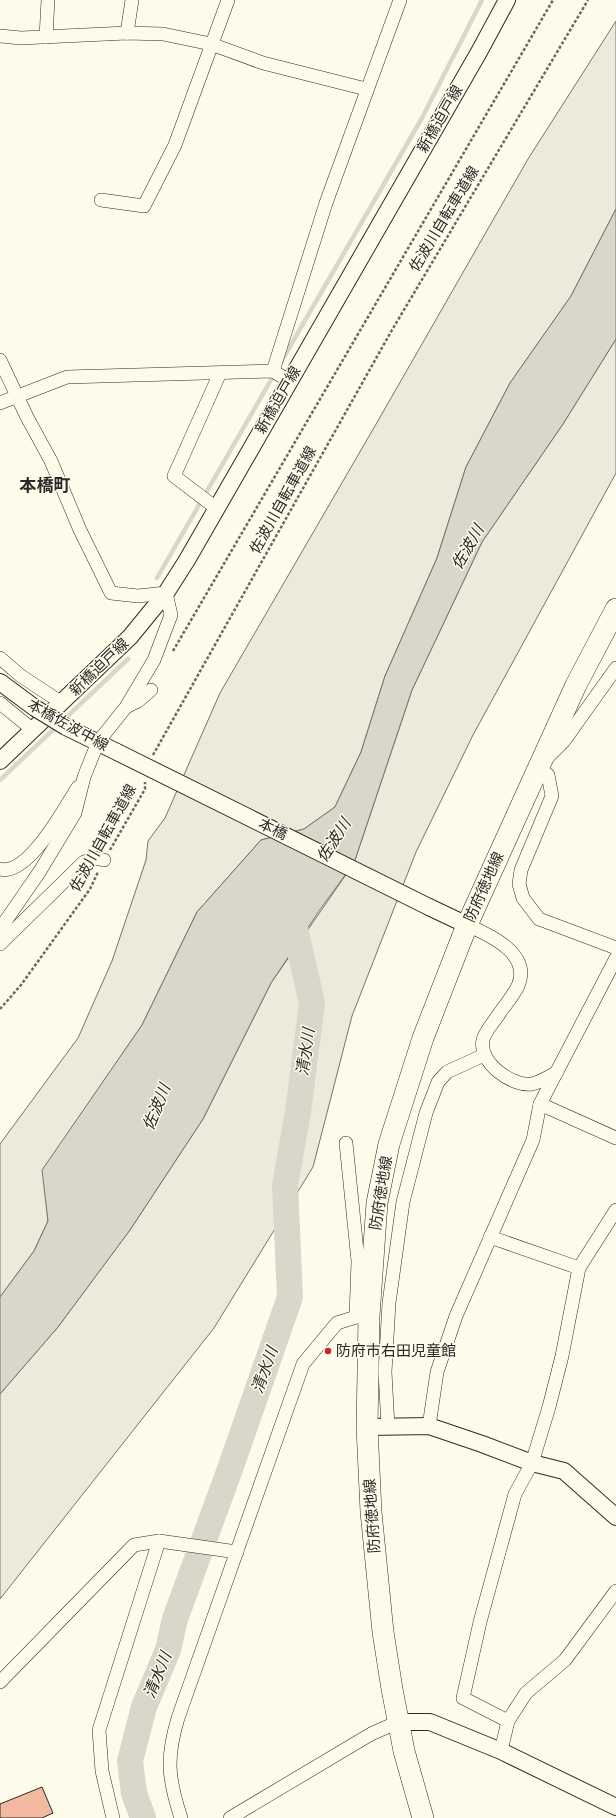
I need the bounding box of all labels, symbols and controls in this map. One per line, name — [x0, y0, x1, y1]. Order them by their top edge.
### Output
street label: 新橋迫戸線 — [412, 81, 468, 157]
street label: 佐波川自転車道線 — [404, 162, 484, 276]
street label: 新橋迫戸線 — [250, 362, 306, 438]
street label: 佐波川自転車道線 — [244, 442, 322, 558]
district label: 本橋町 — [20, 473, 71, 497]
water label: 佐波川 — [445, 519, 490, 574]
street label: 新橋迫戸線 — [64, 633, 134, 701]
street label: 本橋佐波中線 — [23, 694, 113, 756]
street label: 佐波川自転車道線 — [64, 780, 142, 896]
water label: 佐波川 — [311, 812, 357, 867]
street label: 本橋 — [255, 813, 291, 845]
street label: 防府徳地線 — [459, 848, 509, 926]
water label: 清水川 — [291, 1025, 321, 1077]
water label: 佐波川 — [137, 1079, 177, 1134]
street label: 防府徳地線 — [364, 1154, 398, 1232]
place label: 防府市右田児童館 — [336, 1340, 456, 1362]
water label: 清水川 — [245, 1342, 284, 1397]
marker: 防府市右田児童館 — [323, 1346, 333, 1356]
street label: 防府徳地線 — [358, 1478, 386, 1554]
water label: 清水川 — [138, 1647, 178, 1702]

